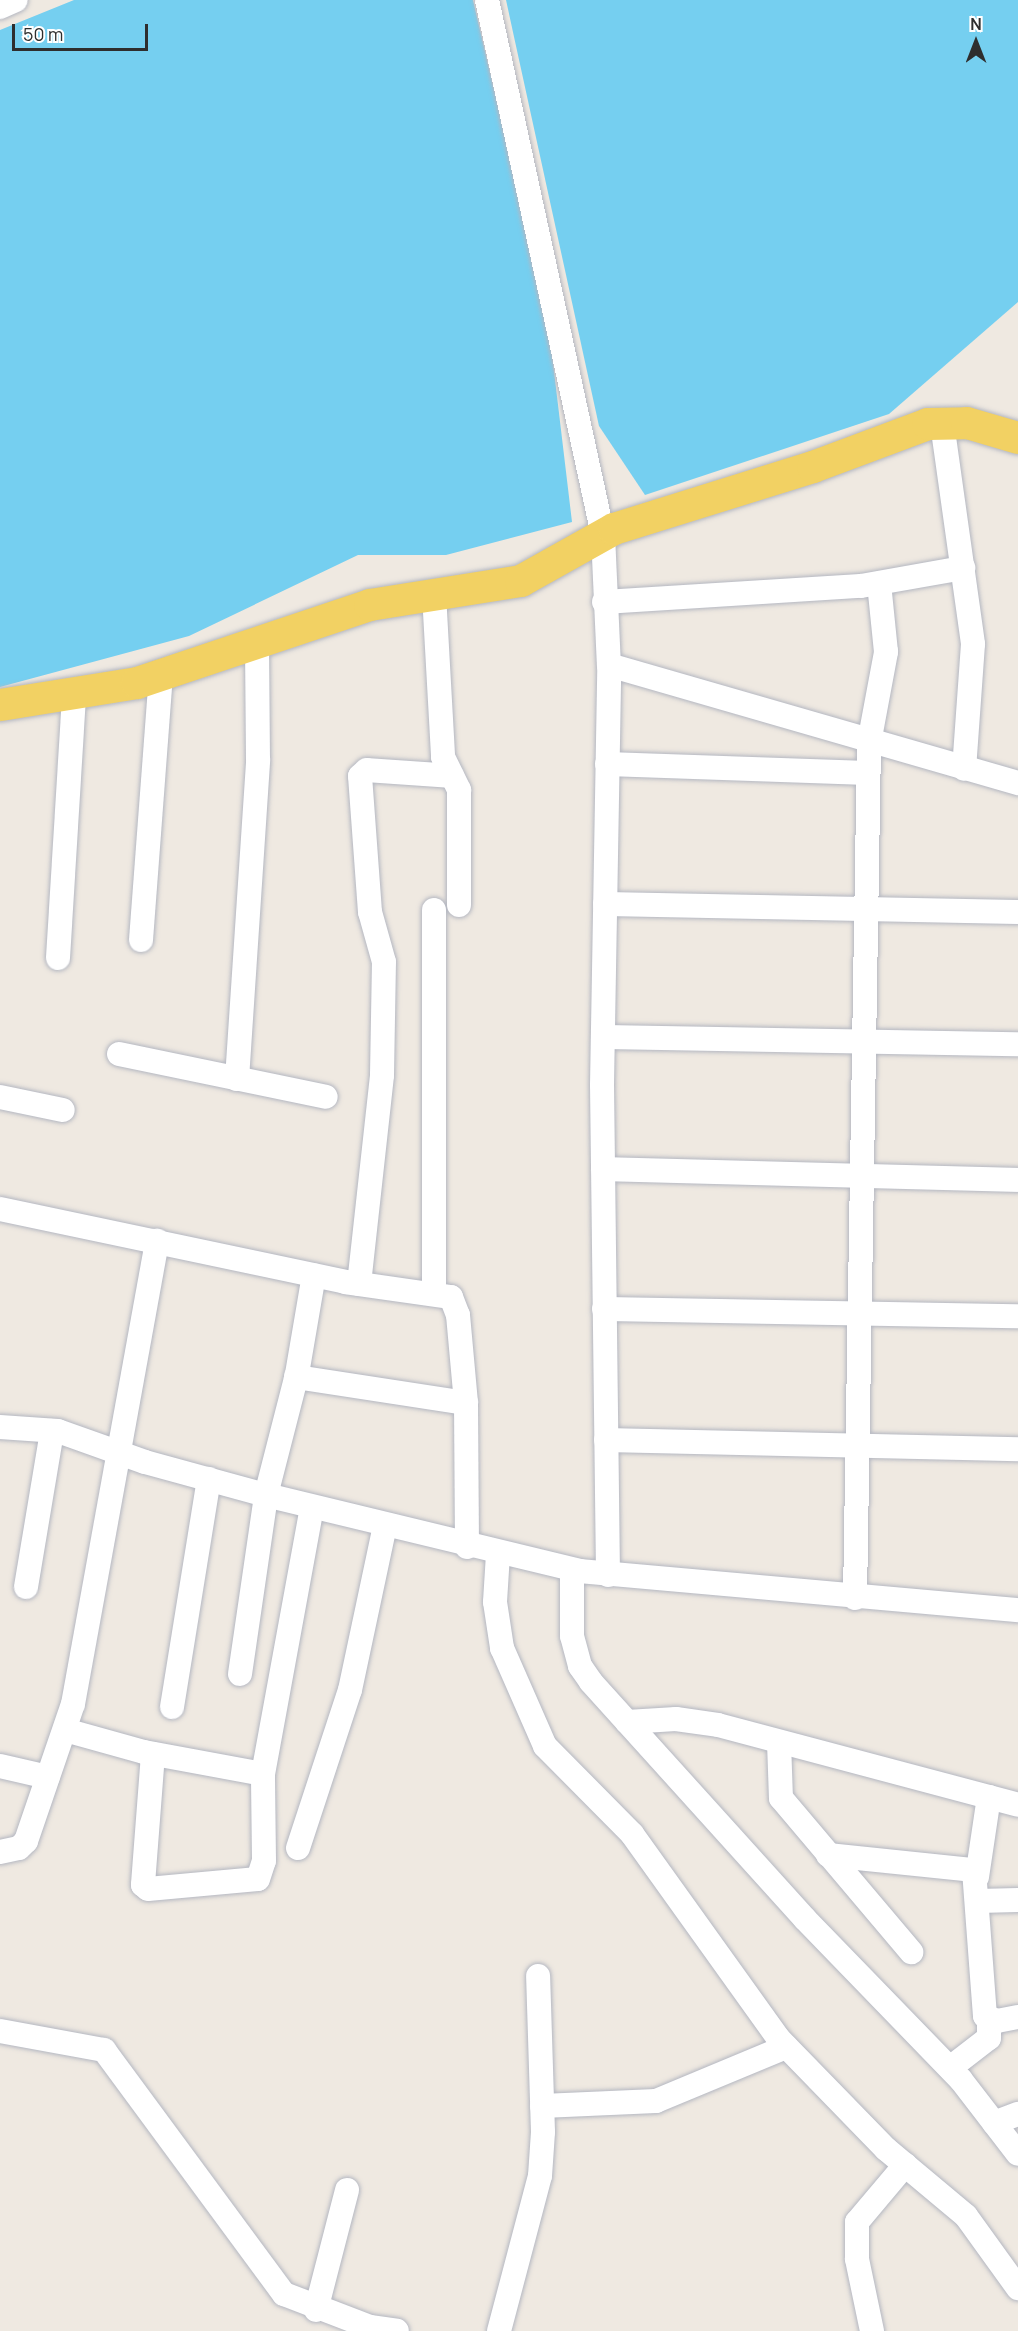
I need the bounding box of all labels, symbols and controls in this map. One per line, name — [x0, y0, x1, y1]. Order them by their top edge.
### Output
scale bar — [15, 12, 152, 50]
north arrow — [946, 12, 1006, 72]
text: N — [970, 13, 982, 35]
text: 50 m — [23, 22, 63, 46]

